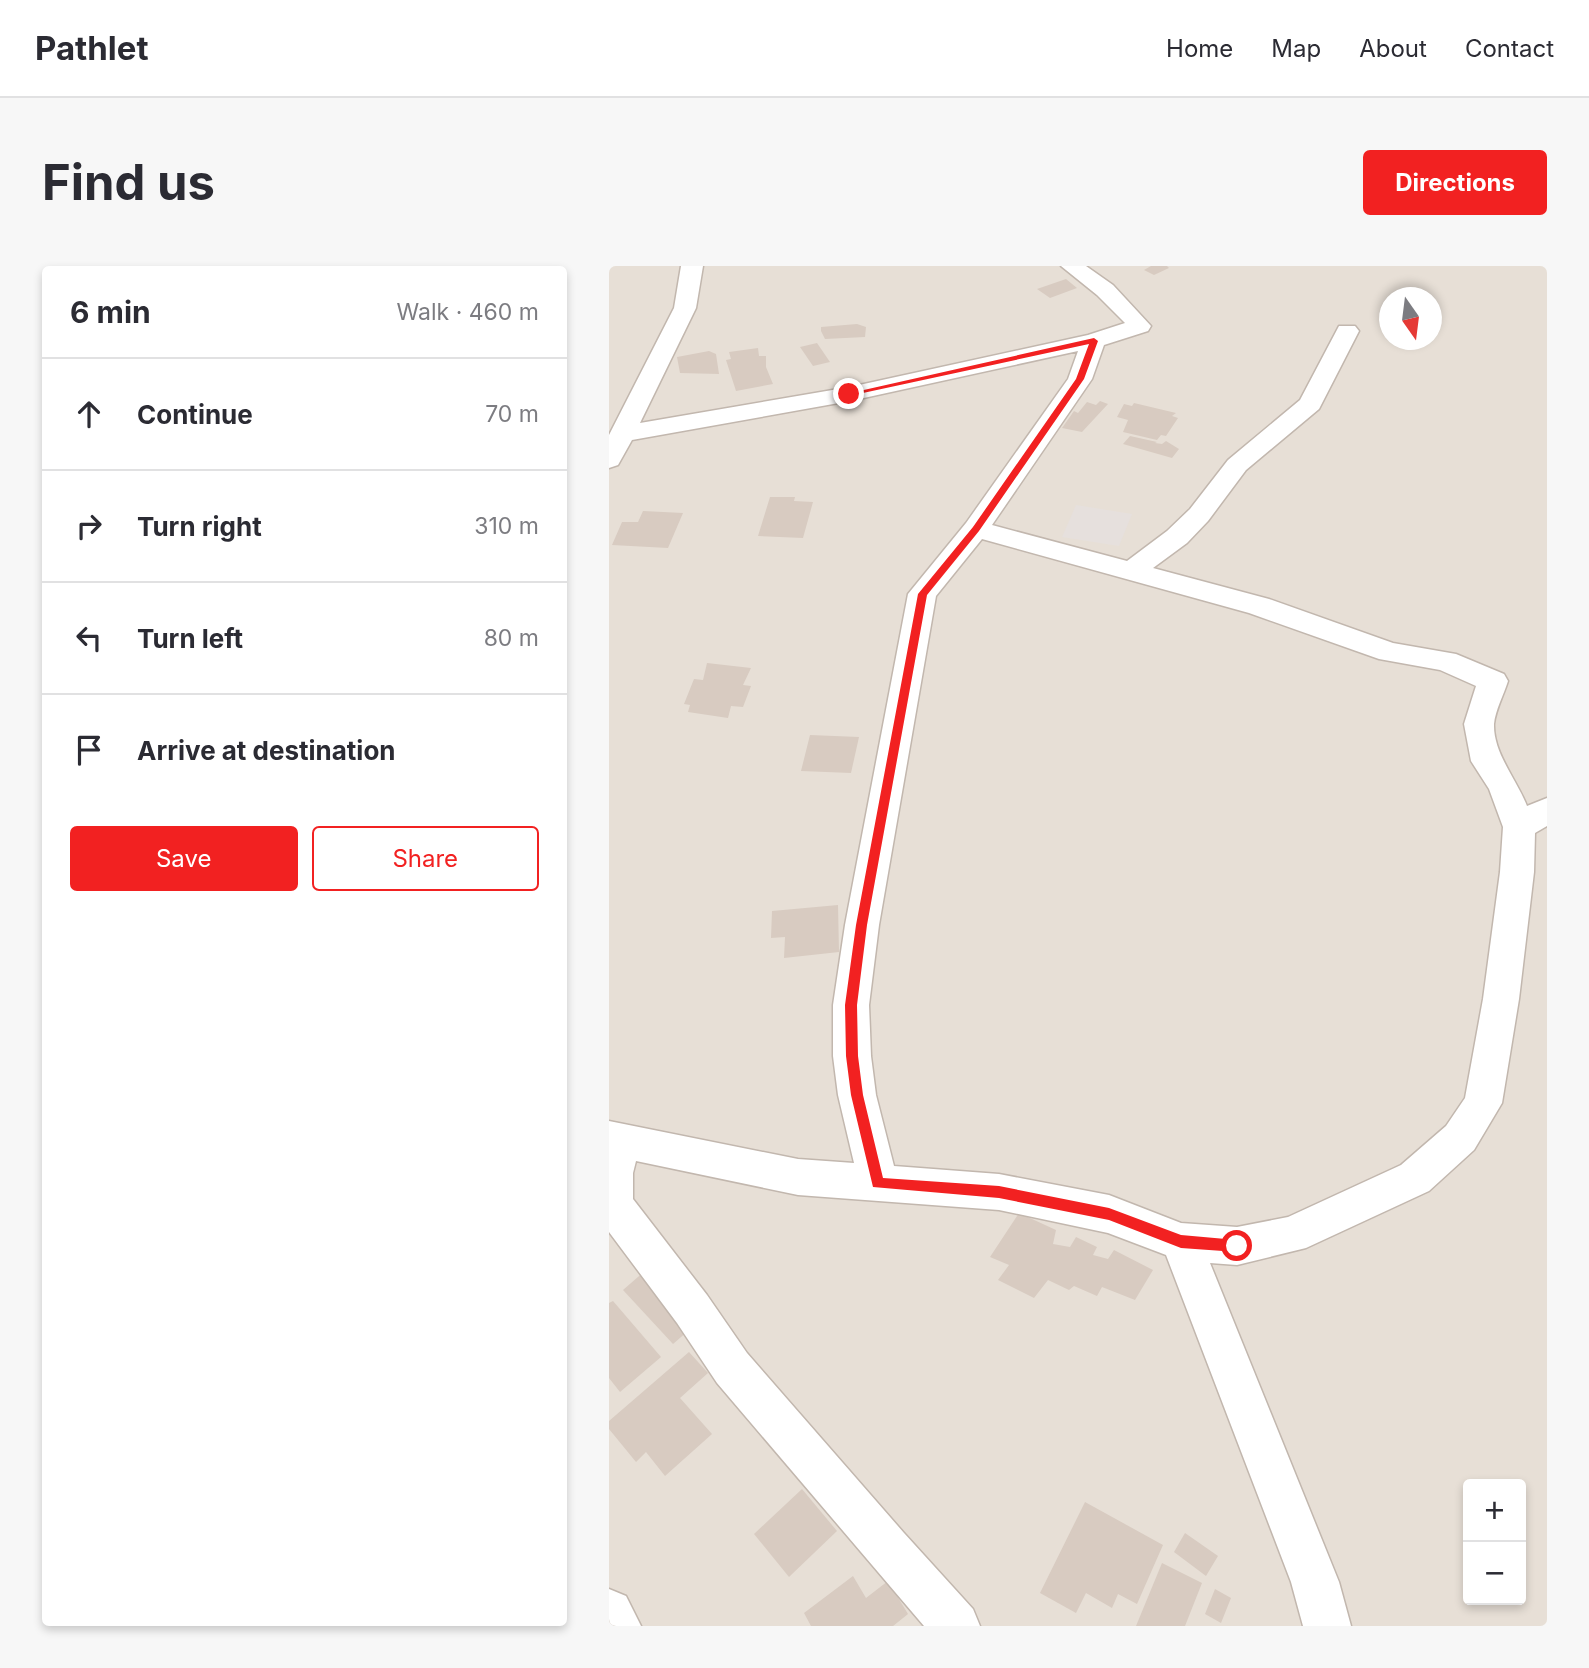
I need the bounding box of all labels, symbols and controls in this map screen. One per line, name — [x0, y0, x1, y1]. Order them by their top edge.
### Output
text: Pathlet — [35, 28, 149, 68]
text: Home — [1166, 34, 1233, 63]
text: Map — [1271, 34, 1321, 63]
text: About — [1359, 34, 1427, 63]
text: Contact — [1465, 34, 1554, 63]
button: Directions — [1363, 150, 1547, 215]
text: Find us — [42, 153, 215, 212]
north arrow — [1379, 287, 1442, 350]
text: 6 min — [70, 294, 151, 330]
text: Walk · 460 m — [397, 298, 539, 326]
route end — [833, 378, 864, 409]
icon: ahead — [70, 395, 108, 433]
text: Continue — [137, 399, 253, 430]
text: 70 m — [485, 400, 539, 428]
icon: right — [70, 507, 108, 545]
text: Turn right — [137, 511, 262, 542]
text: 310 m — [474, 512, 539, 540]
icon: left — [70, 619, 108, 657]
text: Turn left — [137, 623, 243, 654]
text: 80 m — [484, 624, 539, 652]
icon: arrive — [70, 731, 108, 769]
text: Arrive at destination — [137, 735, 396, 766]
button: Save — [70, 826, 298, 891]
button: Share — [312, 826, 539, 891]
route start — [1221, 1230, 1252, 1261]
map controls — [1463, 1479, 1526, 1605]
button: + — [1463, 1479, 1526, 1542]
button: − — [1463, 1542, 1526, 1605]

